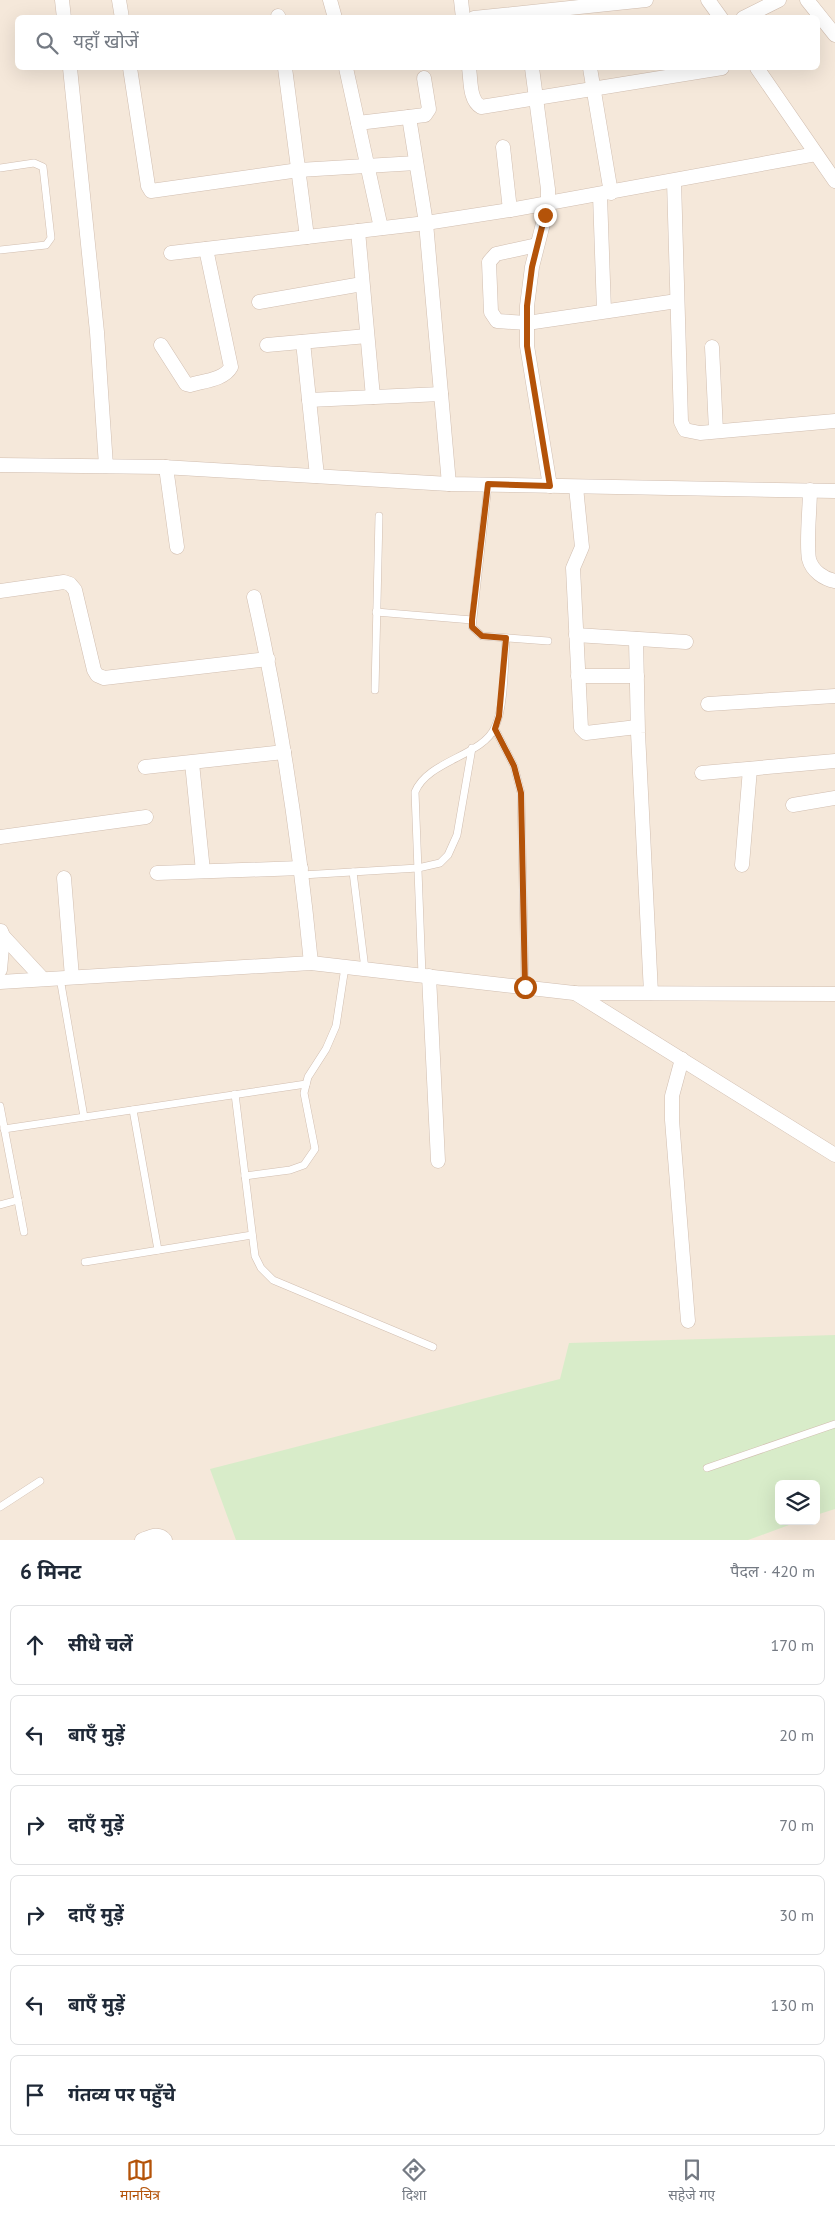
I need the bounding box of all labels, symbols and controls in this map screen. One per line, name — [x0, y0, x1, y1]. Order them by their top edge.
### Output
search box — [15, 15, 820, 70]
icon: search — [33, 29, 61, 57]
text: यहाँ खोजें — [73, 29, 139, 53]
route end — [534, 204, 557, 227]
route start — [514, 976, 537, 999]
map controls — [775, 1480, 820, 1525]
button: layers — [775, 1480, 820, 1525]
text: 6 मिनट — [20, 1558, 81, 1585]
text: पैदल · 420 m — [730, 1561, 815, 1581]
icon: ahead — [21, 1631, 49, 1659]
text: सीधे चलें — [68, 1632, 133, 1656]
text: 170 m — [771, 1635, 814, 1655]
icon: left — [21, 1721, 49, 1749]
text: बाएँ मुड़ें — [68, 1722, 125, 1746]
text: 20 m — [779, 1725, 814, 1745]
icon: right — [21, 1811, 49, 1839]
text: दाएँ मुड़ें — [68, 1812, 124, 1836]
text: 70 m — [779, 1815, 814, 1835]
icon: right — [21, 1901, 49, 1929]
text: दाएँ मुड़ें — [68, 1902, 124, 1926]
text: 30 m — [779, 1905, 814, 1925]
icon: left — [21, 1991, 49, 2019]
text: बाएँ मुड़ें — [68, 1992, 125, 2016]
text: 130 m — [771, 1995, 814, 2015]
icon: arrive — [21, 2081, 49, 2109]
text: गंतव्य पर पहुँचे — [68, 2082, 175, 2106]
tab: मानचित्र — [120, 2156, 160, 2206]
tab: दिशा — [400, 2156, 428, 2206]
tab: सहेजे गए — [668, 2156, 715, 2206]

